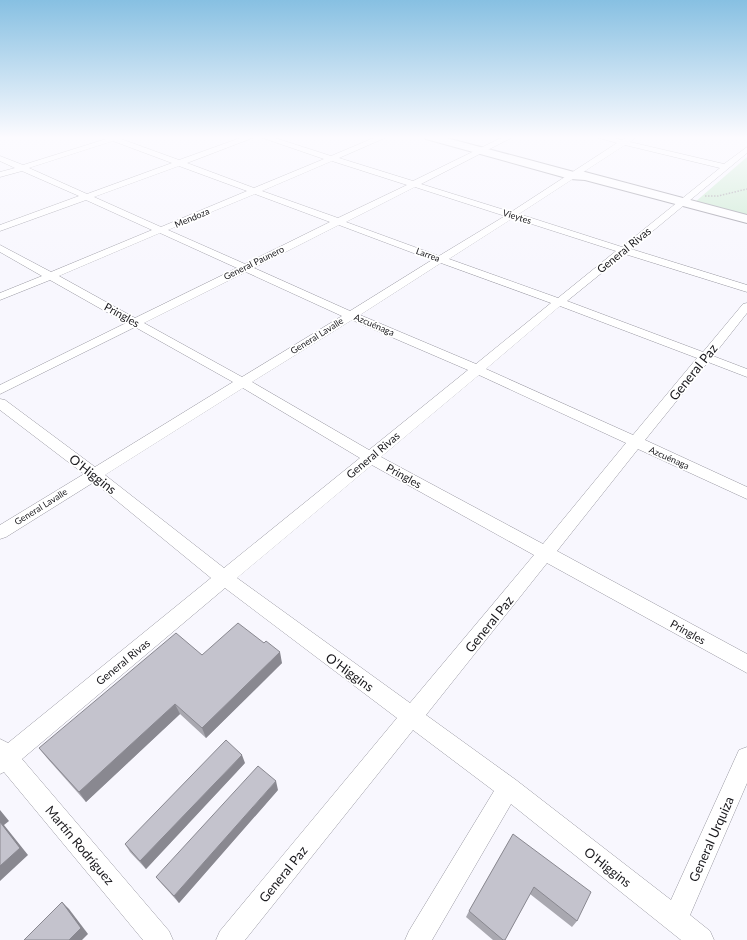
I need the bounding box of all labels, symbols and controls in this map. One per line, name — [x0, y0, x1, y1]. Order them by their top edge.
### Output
street label: Mendoza — [173, 205, 211, 230]
street label: Vieytes — [501, 207, 533, 226]
street label: General Rivas — [594, 224, 654, 275]
street label: General Paunero — [222, 243, 286, 282]
street label: Larrea — [415, 245, 442, 264]
street label: Pringles — [102, 300, 142, 330]
street label: Azcuénaga — [352, 311, 396, 338]
street label: General Lavalle — [288, 315, 345, 356]
street label: General Paz — [665, 341, 721, 403]
street label: General Rivas — [343, 428, 402, 481]
street label: Azcuénaga — [647, 444, 691, 471]
street label: O'Higgins — [66, 451, 120, 498]
street label: Pringles — [384, 461, 424, 491]
street label: General Lavalle — [12, 486, 69, 527]
street label: General Paz — [461, 593, 517, 655]
street label: Pringles — [668, 617, 708, 647]
street label: General Rivas — [93, 636, 153, 687]
street label: O'Higgins — [323, 649, 377, 695]
street label: General Urquiza — [685, 794, 737, 884]
street label: Martín Rodríguez — [42, 802, 118, 888]
street label: General Paz — [255, 843, 311, 905]
street label: O'Higgins — [581, 844, 635, 891]

